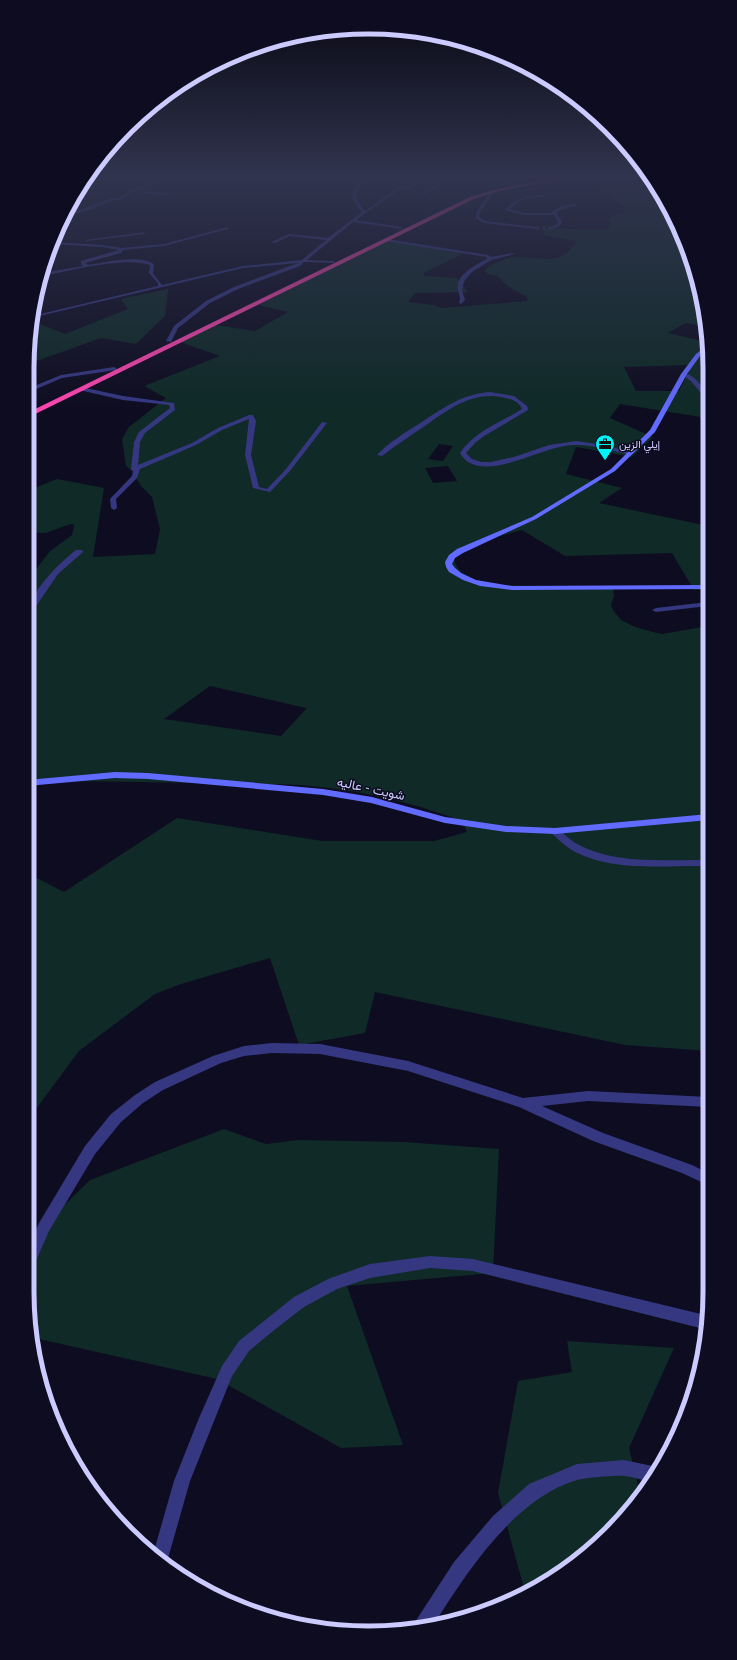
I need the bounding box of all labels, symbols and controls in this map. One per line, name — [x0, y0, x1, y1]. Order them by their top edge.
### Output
office icon: إيلي الزين — [594, 433, 616, 461]
place label: إيلي الزين — [619, 437, 661, 454]
street label: شويت - عاليه — [335, 773, 406, 804]

